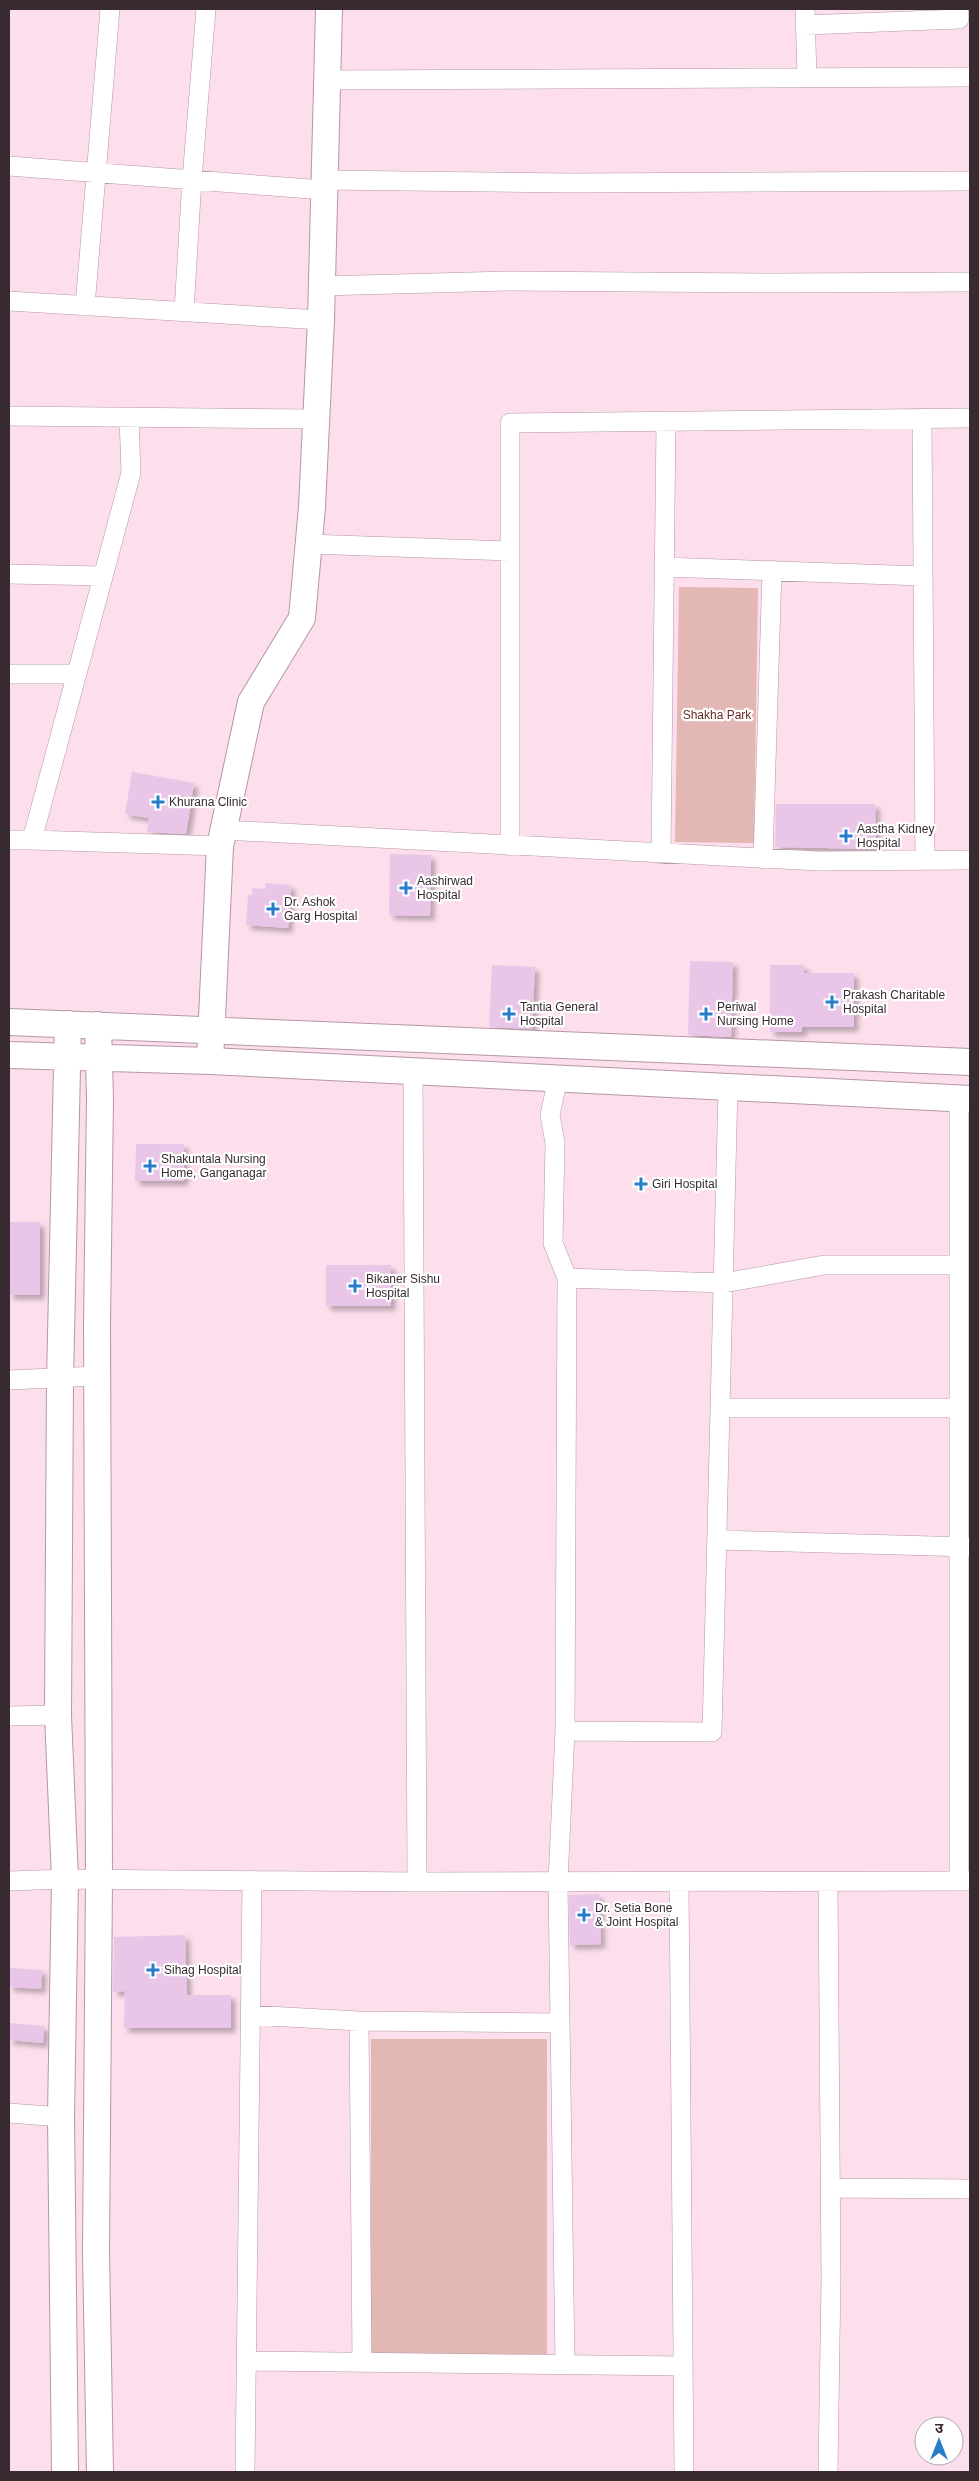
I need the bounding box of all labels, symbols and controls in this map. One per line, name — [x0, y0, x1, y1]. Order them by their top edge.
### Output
park label: Shakha Park — [683, 708, 752, 722]
marker: Khurana Clinic — [151, 795, 165, 809]
place label: Khurana Clinic — [169, 795, 247, 809]
place label: Aastha Kidney Hospital — [857, 822, 934, 850]
marker: Aastha Kidney Hospital — [839, 829, 853, 843]
place label: Aashirwad Hospital — [417, 874, 473, 902]
marker: Aashirwad Hospital — [399, 881, 413, 895]
place label: Dr. Ashok Garg Hospital — [284, 895, 357, 923]
marker: Dr. Ashok Garg Hospital — [266, 902, 280, 916]
place label: Prakash Charitable Hospital — [843, 988, 945, 1016]
marker: Prakash Charitable Hospital — [825, 995, 839, 1009]
place label: Tantia General Hospital — [520, 1000, 598, 1028]
place label: Periwal Nursing Home — [717, 1000, 794, 1028]
marker: Tantia General Hospital — [502, 1007, 516, 1021]
marker: Periwal Nursing Home — [699, 1007, 713, 1021]
place label: Shakuntala Nursing Home, Ganganagar — [161, 1152, 266, 1180]
marker: Shakuntala Nursing Home, Ganganagar — [143, 1159, 157, 1173]
marker: Giri Hospital — [634, 1177, 648, 1191]
place label: Giri Hospital — [652, 1177, 717, 1191]
place label: Bikaner Sishu Hospital — [366, 1272, 440, 1300]
marker: Bikaner Sishu Hospital — [348, 1279, 362, 1293]
place label: Dr. Setia Bone & Joint Hospital — [595, 1901, 678, 1929]
marker: Dr. Setia Bone & Joint Hospital — [577, 1908, 591, 1922]
marker: Sihag Hospital — [146, 1963, 160, 1977]
place label: Sihag Hospital — [164, 1963, 241, 1977]
north arrow — [914, 2416, 964, 2466]
text: उ — [935, 2420, 944, 2436]

